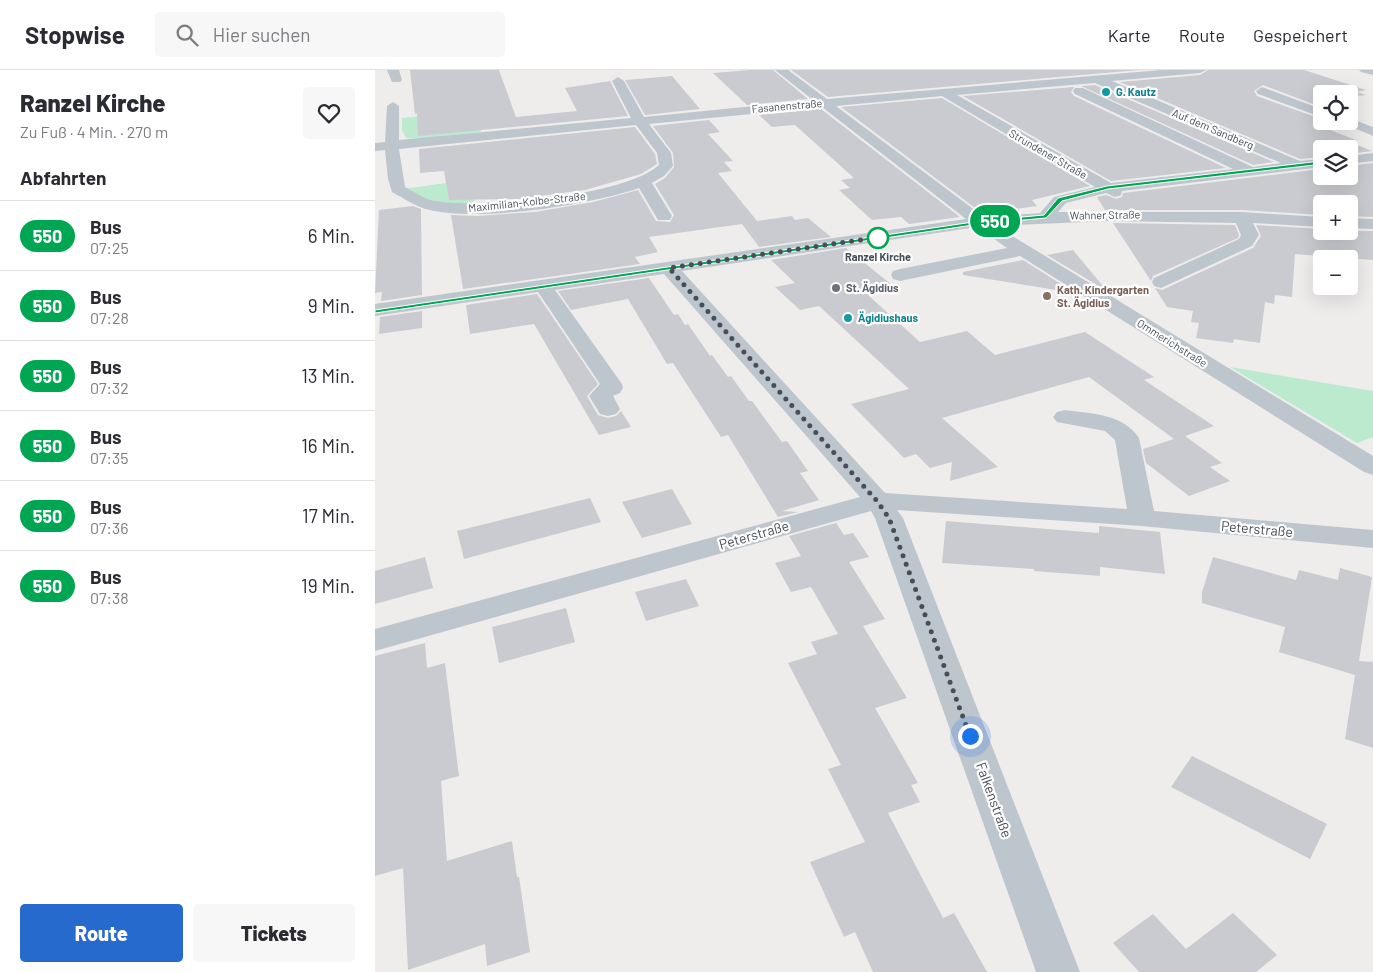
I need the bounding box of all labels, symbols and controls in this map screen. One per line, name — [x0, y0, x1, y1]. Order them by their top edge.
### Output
search box — [155, 12, 505, 57]
text: Stopwise — [25, 20, 125, 49]
icon: search — [173, 21, 201, 49]
text: Hier suchen — [213, 23, 311, 46]
text: Karte — [1108, 24, 1151, 46]
text: Route — [1179, 24, 1225, 46]
text: Gespeichert — [1253, 24, 1348, 46]
place label: G. Kautz — [1116, 85, 1156, 98]
map controls — [1313, 85, 1358, 295]
button: locate — [1313, 85, 1358, 130]
marker: G. Kautz — [1100, 86, 1112, 98]
button: heart — [303, 87, 355, 139]
text: Ranzel Kirche — [20, 88, 166, 117]
street label: Fasanenstraße — [751, 96, 823, 115]
street label: Auf dem Sandberg — [1170, 106, 1256, 152]
text: Zu Fuß · 4 Min. · 270 m — [20, 122, 168, 141]
street label: Strundener Straße — [1007, 126, 1090, 181]
button: layers — [1313, 140, 1358, 185]
text: Abfahrten — [20, 166, 106, 189]
street label: Maximilian-Kolbe-Straße — [468, 189, 586, 214]
button: + — [1313, 195, 1358, 240]
line badge: 550 — [966, 205, 1024, 237]
street label: Wahner Straße — [1070, 207, 1141, 222]
text: 550 — [980, 210, 1010, 232]
text: Bus — [90, 215, 122, 238]
text: 6 Min. — [308, 224, 355, 247]
text: 550 — [33, 225, 62, 247]
marker: Ranzel Kirche — [867, 227, 889, 249]
text: 07:25 — [90, 238, 129, 257]
place label: Ranzel Kirche — [845, 250, 911, 263]
button: − — [1313, 250, 1358, 295]
place label: St. Ägidius — [846, 281, 899, 294]
marker: St. Ägidius — [830, 282, 842, 294]
place label: Kath. Kindergarten St. Ägidius — [1057, 283, 1149, 309]
text: Bus — [90, 285, 122, 308]
marker: Kath. Kindergarten St. Ägidius — [1041, 290, 1053, 302]
text: 9 Min. — [308, 294, 355, 317]
text: 550 — [33, 295, 62, 317]
text: 07:28 — [90, 308, 129, 327]
place label: Ägidiushaus — [858, 311, 918, 324]
marker: Ägidiushaus — [842, 312, 854, 324]
street label: Ommerichstraße — [1135, 316, 1210, 369]
text: Bus — [90, 355, 122, 378]
text: 13 Min. — [301, 364, 355, 387]
text: 550 — [33, 365, 62, 387]
text: 07:32 — [90, 378, 129, 397]
text: Bus — [90, 425, 122, 448]
text: 16 Min. — [301, 434, 355, 457]
text: 550 — [33, 435, 62, 457]
text: 07:35 — [90, 448, 129, 467]
text: Bus — [90, 495, 122, 518]
text: 17 Min. — [302, 504, 355, 527]
text: 550 — [33, 505, 62, 527]
street label: Peterstraße — [717, 516, 791, 553]
street label: Peterstraße — [1220, 517, 1294, 540]
text: 07:36 — [90, 518, 129, 537]
text: Bus — [90, 565, 122, 588]
text: 19 Min. — [301, 574, 355, 597]
text: 550 — [33, 575, 62, 597]
text: 07:38 — [90, 588, 129, 607]
your location — [958, 724, 983, 749]
street label: Falkenstraße — [973, 760, 1016, 840]
button: Route — [20, 904, 183, 962]
button: Tickets — [193, 904, 355, 962]

